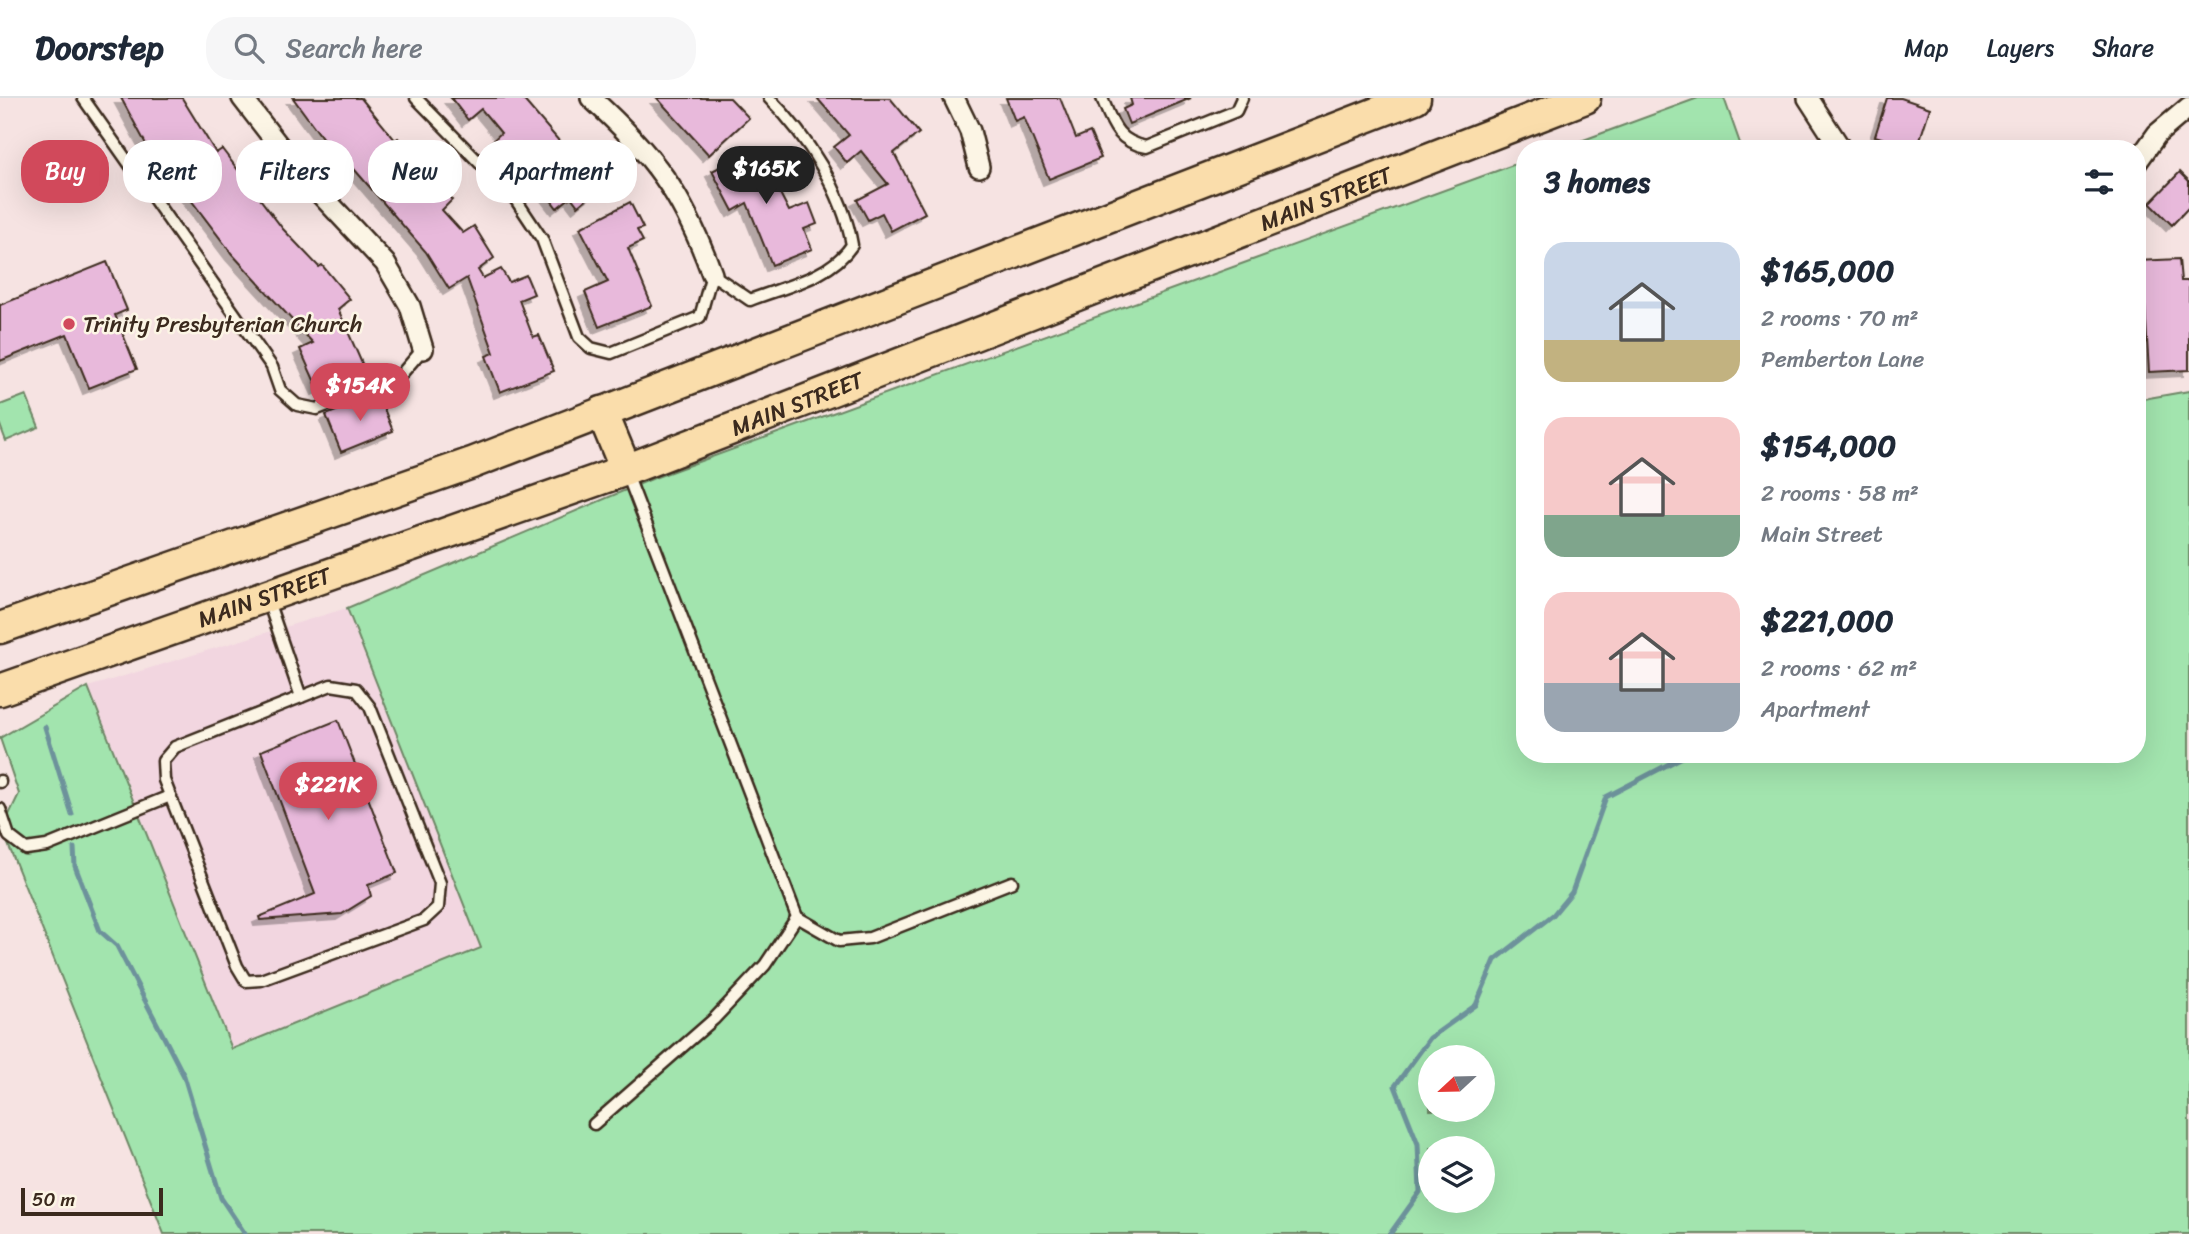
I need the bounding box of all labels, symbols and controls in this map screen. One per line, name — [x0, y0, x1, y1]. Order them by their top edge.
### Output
search box — [206, 17, 696, 80]
text: Doorstep — [35, 19, 164, 77]
text: Search here — [286, 25, 423, 71]
text: Map — [1904, 27, 1949, 69]
text: Layers — [1987, 27, 2054, 69]
text: Share — [2092, 27, 2154, 69]
icon: search — [230, 29, 268, 67]
chip: Buy — [21, 140, 109, 203]
chip: Rent — [123, 140, 222, 203]
chip: Filters — [236, 140, 354, 203]
chip: New — [368, 140, 462, 203]
chip: Apartment — [476, 140, 637, 203]
pin: $165K — [717, 146, 815, 206]
text: $165K — [733, 148, 799, 189]
street label: MAIN STREET — [1254, 154, 1400, 243]
text: 3 homes — [1544, 155, 1650, 209]
icon: filters — [2080, 163, 2118, 201]
text: $165,000 — [1761, 244, 1894, 298]
icon: home — [1600, 270, 1684, 354]
text: 2 rooms · 70 m² — [1761, 298, 1919, 339]
place label: Trinity Presbyterian Church — [83, 304, 362, 345]
marker: Trinity Presbyterian Church — [61, 316, 77, 332]
text: Pemberton Lane — [1761, 339, 1924, 380]
street label: MAIN STREET — [725, 359, 871, 448]
pin: $154K — [311, 364, 409, 423]
text: $154K — [326, 365, 394, 406]
text: $154,000 — [1761, 419, 1896, 473]
icon: home — [1600, 445, 1684, 529]
text: 2 rooms · 58 m² — [1761, 473, 1919, 514]
text: Main Street — [1761, 514, 1883, 555]
street label: MAIN STREET — [192, 555, 338, 640]
text: $221,000 — [1761, 594, 1894, 648]
icon: home — [1600, 620, 1684, 704]
text: 2 rooms · 62 m² — [1761, 648, 1917, 689]
text: Apartment — [1761, 689, 1870, 730]
pin: $221K — [279, 762, 377, 822]
text: $221K — [295, 764, 361, 805]
north arrow — [1418, 1045, 1494, 1122]
map controls — [1418, 1045, 1495, 1213]
button: layers — [1418, 1136, 1495, 1213]
text: 50 m — [32, 1183, 75, 1216]
scale bar — [21, 1185, 163, 1217]

